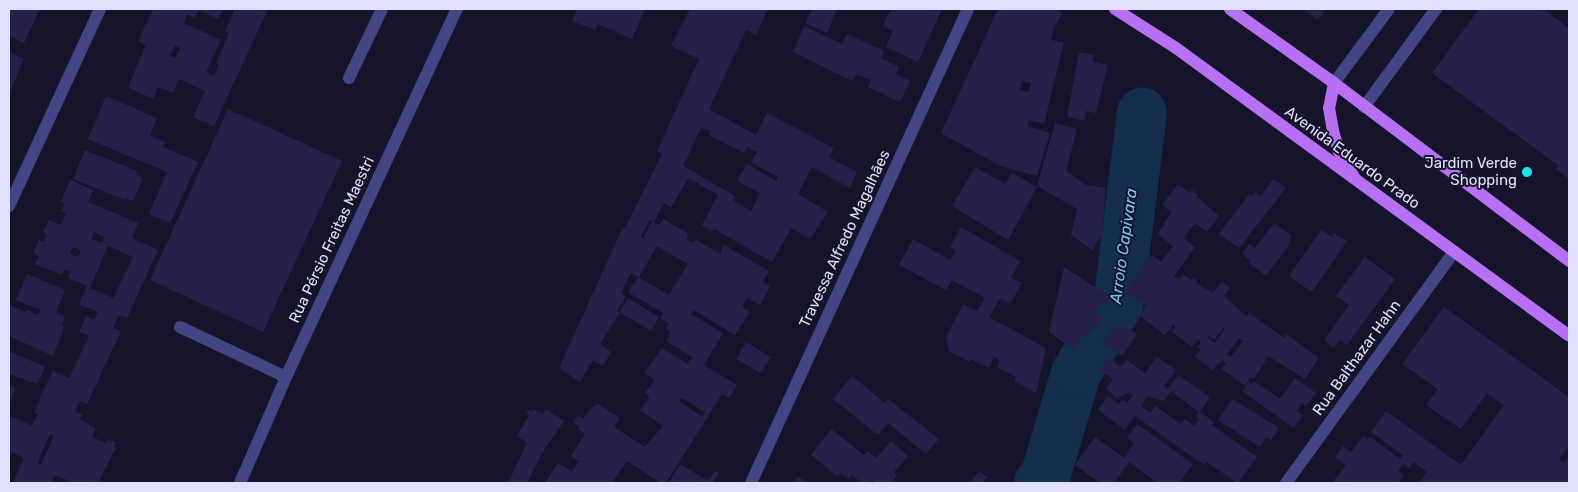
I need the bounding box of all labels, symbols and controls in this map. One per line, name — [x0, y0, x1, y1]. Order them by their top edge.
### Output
street label: Avenida Eduardo Prado — [1281, 103, 1423, 213]
street label: Travessa Alfredo Magalhães — [796, 147, 894, 331]
street label: Rua Pérsio Freitas Maestri — [286, 154, 378, 326]
place label: Jardim Verde Shopping — [1424, 154, 1517, 189]
marker: Jardim Verde Shopping — [1521, 166, 1533, 178]
water label: Arroio Capivara — [1106, 187, 1142, 305]
street label: Rua Balthazar Hahn — [1309, 297, 1405, 419]

